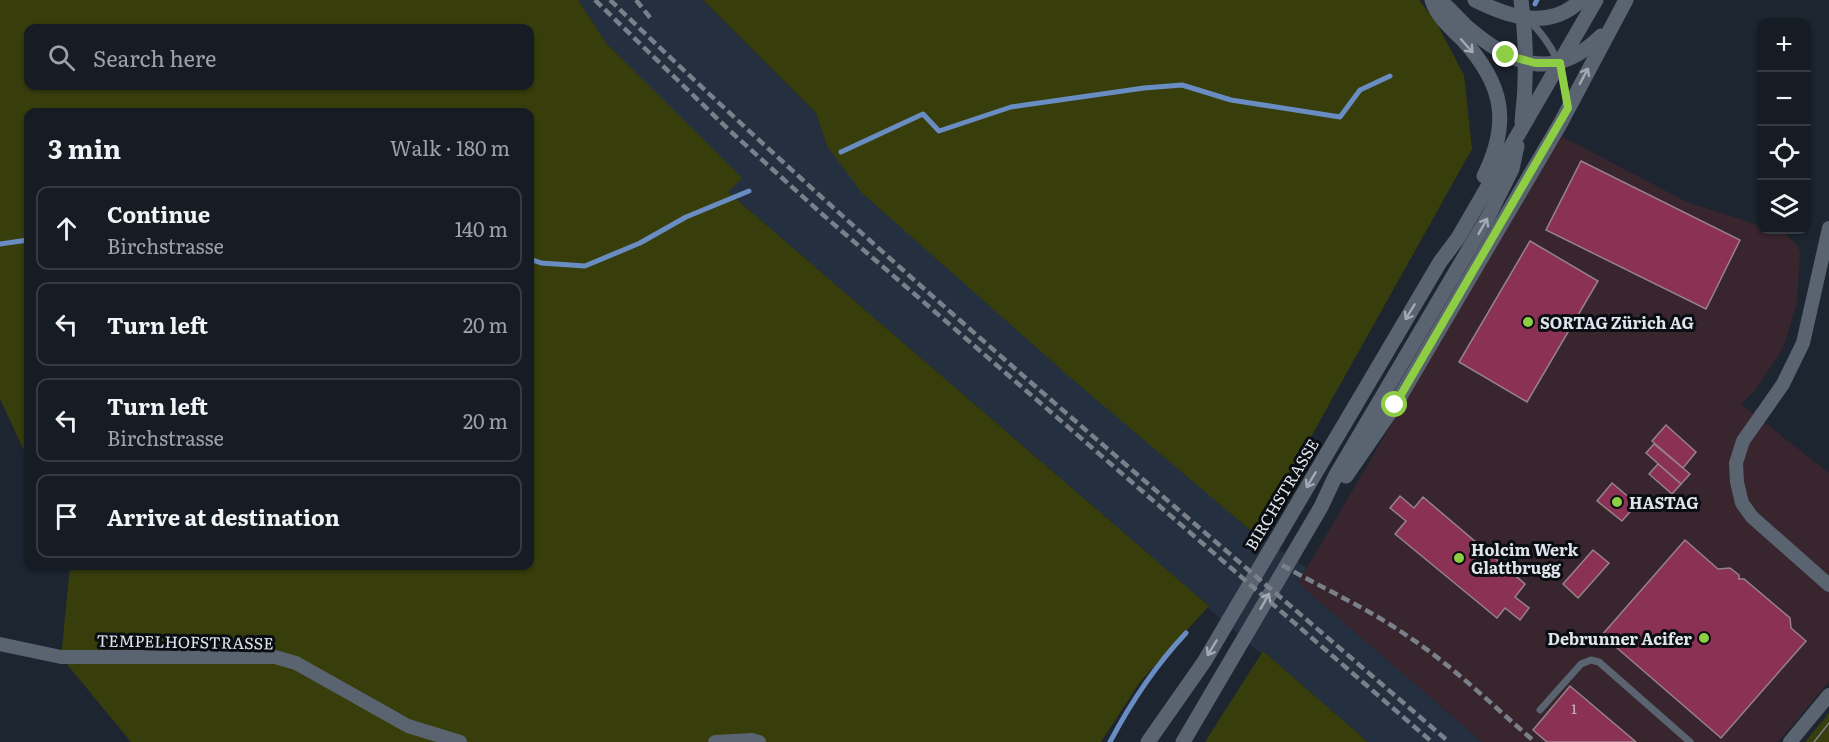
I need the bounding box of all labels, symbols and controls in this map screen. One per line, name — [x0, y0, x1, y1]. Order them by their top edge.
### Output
map controls — [1757, 18, 1811, 234]
button: + — [1757, 18, 1811, 72]
search box — [24, 24, 534, 90]
one-way arrow — [1460, 38, 1475, 53]
icon: search — [45, 41, 78, 74]
text: Search here — [93, 41, 216, 74]
route end — [1492, 41, 1518, 67]
one-way arrow — [1578, 68, 1590, 85]
button: − — [1757, 72, 1811, 126]
button: locate — [1757, 126, 1811, 180]
text: 3 min — [48, 128, 121, 167]
text: Walk · 180 m — [390, 132, 510, 162]
button: layers — [1757, 180, 1811, 234]
text: Continue — [107, 197, 210, 230]
icon: ahead — [50, 212, 83, 245]
text: 140 m — [455, 213, 508, 243]
one-way arrow — [1477, 218, 1489, 235]
text: Birchstrasse — [107, 230, 224, 260]
one-way arrow — [1404, 303, 1416, 320]
icon: left — [50, 308, 83, 341]
text: Turn left — [107, 308, 208, 341]
text: 20 m — [463, 309, 508, 339]
place label: SORTAG Zürich AG — [1540, 310, 1694, 334]
marker: SORTAG Zürich AG — [1521, 315, 1535, 329]
text: Turn left — [107, 389, 208, 422]
route start — [1381, 391, 1407, 417]
icon: left — [50, 404, 83, 437]
text: 20 m — [463, 405, 508, 435]
text: Birchstrasse — [107, 422, 224, 452]
street label: BIRCHSTRASSE — [1238, 434, 1324, 554]
one-way arrow — [1304, 471, 1316, 488]
place label: HASTAG — [1629, 490, 1699, 514]
marker: HASTAG — [1610, 495, 1624, 509]
icon: arrive — [50, 500, 83, 533]
text: Arrive at destination — [107, 500, 340, 533]
place label: Holcim Werk Glattbrugg — [1471, 537, 1578, 579]
marker: Holcim Werk Glattbrugg — [1452, 551, 1466, 565]
one-way arrow — [1260, 593, 1272, 610]
place label: Debrunner Acifer — [1548, 626, 1692, 650]
street label: TEMPELHOFSTRASSE — [96, 627, 274, 655]
marker: Debrunner Acifer — [1697, 631, 1711, 645]
one-way arrow — [1206, 639, 1218, 656]
house number: 1 — [1571, 698, 1577, 718]

